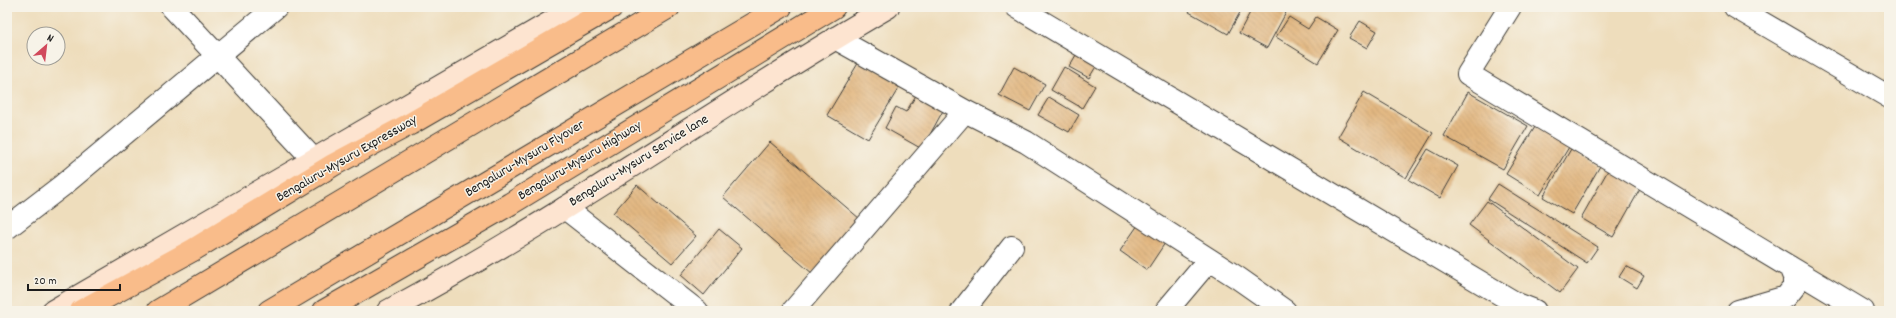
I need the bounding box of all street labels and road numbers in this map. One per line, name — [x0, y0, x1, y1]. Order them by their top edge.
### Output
street label: Bengaluru-Mysuru Expressway — [273, 110, 422, 208]
street label: Bengaluru-Mysuru Service lane — [565, 110, 713, 212]
street label: Bengaluru-Mysuru Flyover — [461, 115, 589, 203]
street label: Bengaluru-Mysuru Highway — [514, 116, 646, 206]

